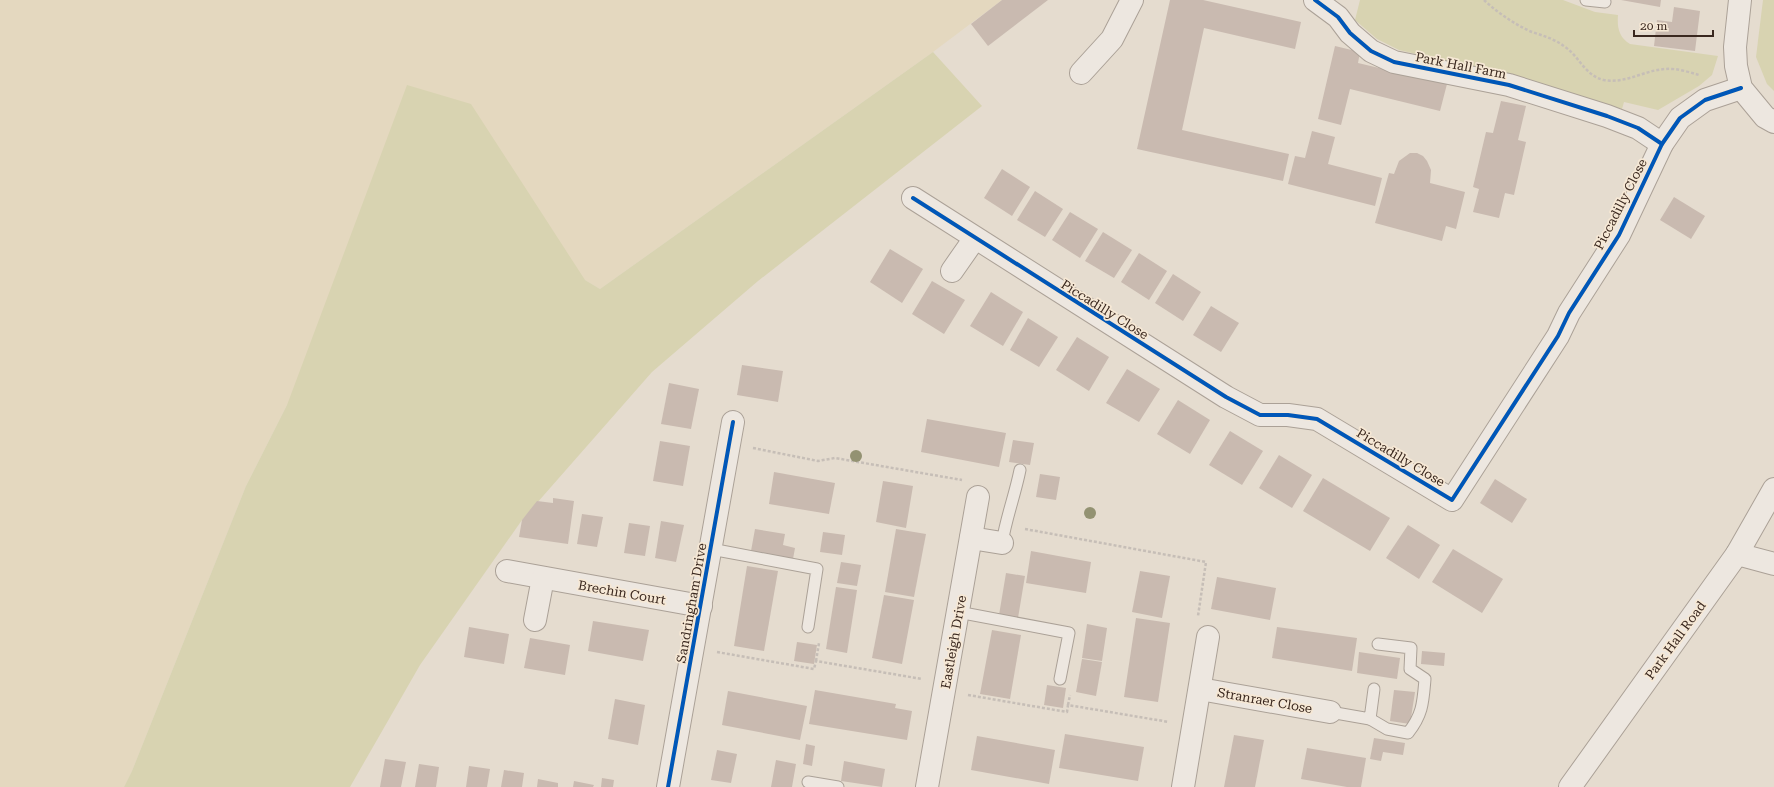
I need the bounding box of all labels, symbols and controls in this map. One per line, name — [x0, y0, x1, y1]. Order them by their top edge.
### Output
scale bar — [1634, 12, 1713, 38]
text: 20 m — [1640, 19, 1667, 33]
street label: Park Hall Farm — [1414, 49, 1508, 82]
street label: Piccadilly Close — [1591, 156, 1650, 252]
street label: Piccadilly Close — [1058, 277, 1151, 342]
street label: Piccadilly Close — [1354, 425, 1447, 490]
street label: Sandringham Drive — [674, 542, 709, 664]
street label: Brechin Court — [577, 577, 667, 608]
street label: Eastleigh Drive — [938, 594, 969, 690]
street label: Park Hall Road — [1642, 598, 1709, 682]
street label: Stranraer Close — [1216, 685, 1313, 716]

